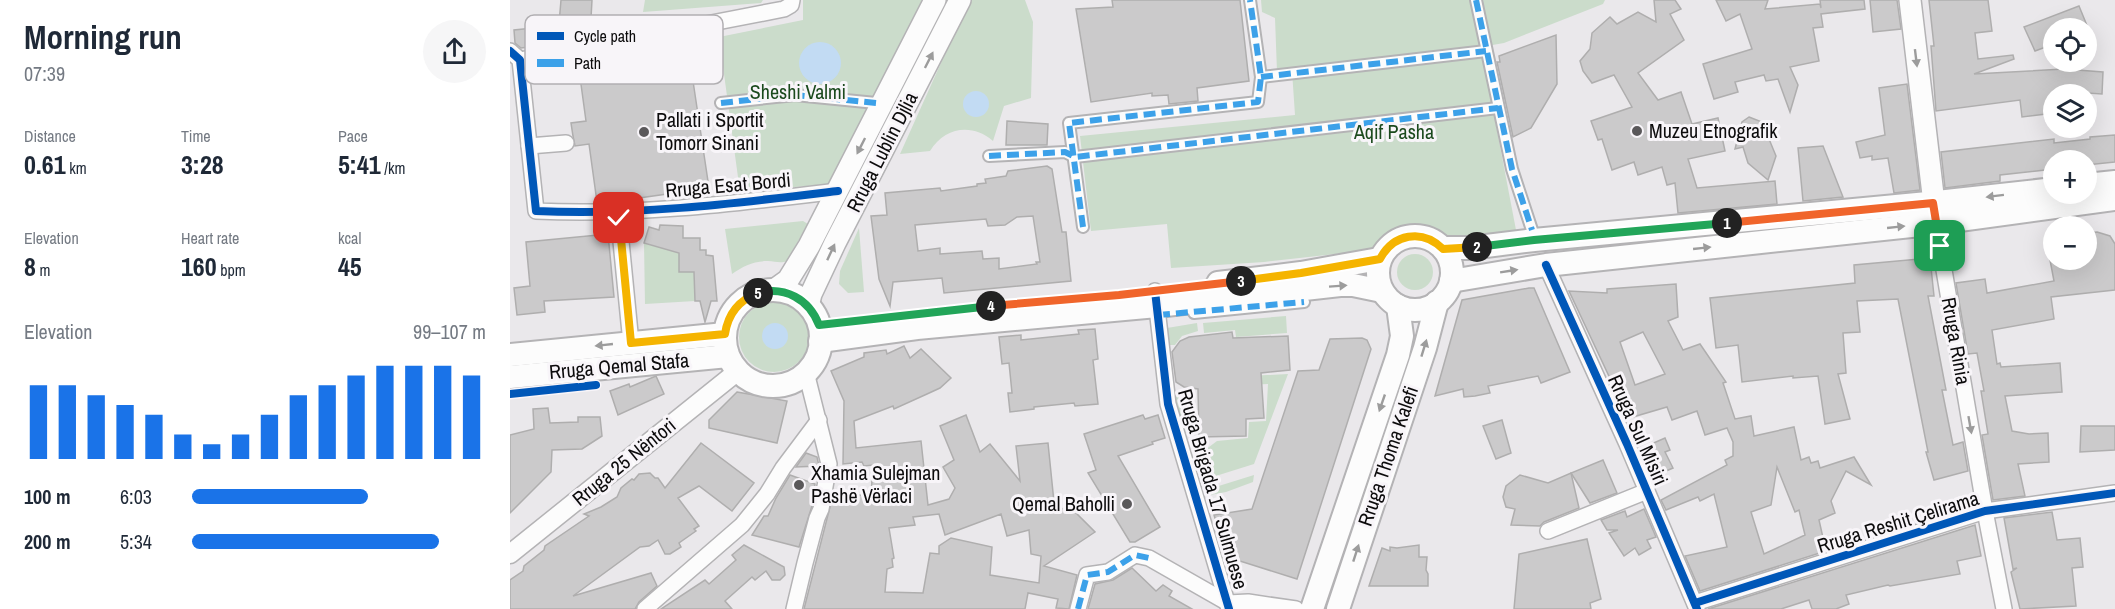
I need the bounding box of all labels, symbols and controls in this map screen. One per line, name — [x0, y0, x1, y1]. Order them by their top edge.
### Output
text: Morning run — [24, 15, 182, 59]
legend — [525, 15, 723, 84]
map controls — [2043, 18, 2097, 270]
button: locate — [2043, 18, 2097, 72]
button: share — [423, 20, 486, 83]
text: Cycle path — [574, 25, 636, 47]
one-way arrow — [1912, 49, 1921, 68]
one-way arrow — [924, 51, 934, 69]
text: Path — [574, 52, 601, 74]
text: 07:39 — [24, 60, 65, 87]
park label: Sheshi Valmi — [750, 78, 846, 105]
button: layers — [2043, 84, 2097, 138]
street label: Rruga Lublin Djlia — [840, 87, 923, 216]
place label: Pallati i Sportit Tomorr Sinani — [656, 106, 764, 156]
place label: Muzeu Etnografik — [1649, 117, 1778, 144]
park label: Aqif Pasha — [1353, 118, 1434, 145]
marker: Muzeu Etnografik — [1630, 124, 1644, 138]
text: Distance — [24, 125, 76, 147]
text: Time — [181, 125, 211, 147]
text: Pace — [338, 125, 368, 147]
marker: Pallati i Sportit Tomorr Sinani — [637, 125, 651, 139]
one-way arrow — [856, 137, 866, 154]
text: 0.61 — [24, 147, 66, 182]
text: 3:28 — [181, 147, 224, 182]
text: 5:41 — [338, 147, 381, 182]
button: + — [2043, 150, 2097, 204]
text: km — [66, 157, 87, 179]
text: /km — [381, 157, 405, 179]
street label: Rruga Esat Bordi — [664, 166, 792, 203]
one-way arrow — [1986, 191, 2005, 200]
pin — [593, 192, 644, 243]
icon: check — [602, 201, 635, 234]
pin: 1 — [1712, 208, 1742, 238]
text: 1 — [1723, 212, 1731, 234]
button: − — [2043, 216, 2097, 270]
pin — [1914, 220, 1965, 271]
one-way arrow — [1887, 222, 1906, 232]
text: Elevation — [24, 227, 79, 249]
text: Heart rate — [181, 227, 239, 249]
text: kcal — [338, 227, 361, 249]
icon: arrive — [1923, 229, 1956, 262]
pin: 2 — [1462, 232, 1492, 262]
text: 2 — [1473, 236, 1481, 258]
one-way arrow — [1693, 243, 1712, 253]
one-way arrow — [826, 244, 835, 261]
text: 8 — [24, 249, 36, 284]
text: 160 — [181, 249, 217, 284]
text: 45 — [338, 249, 362, 284]
text: m — [36, 259, 50, 281]
text: bpm — [217, 259, 246, 281]
pin: 3 — [1226, 266, 1256, 296]
one-way arrow — [1500, 267, 1519, 276]
text: 3 — [1237, 270, 1245, 292]
pin: 5 — [743, 278, 773, 308]
one-way arrow — [1328, 281, 1347, 290]
text: 5 — [754, 282, 762, 304]
pin: 4 — [976, 291, 1006, 321]
text: 4 — [987, 295, 995, 317]
street label: Rruga Rinia — [1936, 295, 1977, 387]
text: Elevation — [24, 318, 92, 345]
text: 99–107 m — [413, 318, 486, 345]
one-way arrow — [1420, 339, 1429, 357]
one-way arrow — [594, 340, 613, 350]
street label: Rruga Qemal Stafa — [548, 346, 690, 385]
street label: Rruga Sul Misiri — [1602, 370, 1675, 489]
street label: Rruga Thoma Kalefi — [1351, 382, 1424, 529]
street label: Rruga Brigada 17 Sulmuese — [1172, 386, 1255, 592]
one-way arrow — [1377, 394, 1386, 412]
street label: Rruga 25 Nëntori — [566, 412, 681, 512]
one-way arrow — [1966, 416, 1975, 435]
place label: Xhamia Sulejman Pashë Vërlaci — [811, 459, 940, 509]
marker: Xhamia Sulejman Pashë Vërlaci — [792, 478, 806, 492]
text: 100 m — [24, 483, 71, 510]
text: 6:03 — [120, 483, 152, 510]
street label: Rruga Reshit Çelirama — [1814, 484, 1982, 559]
place label: Qemal Baholli — [1012, 490, 1115, 517]
marker: Qemal Baholli — [1120, 497, 1134, 511]
text: 200 m — [24, 528, 71, 555]
text: 5:34 — [120, 528, 152, 555]
one-way arrow — [1352, 544, 1361, 562]

